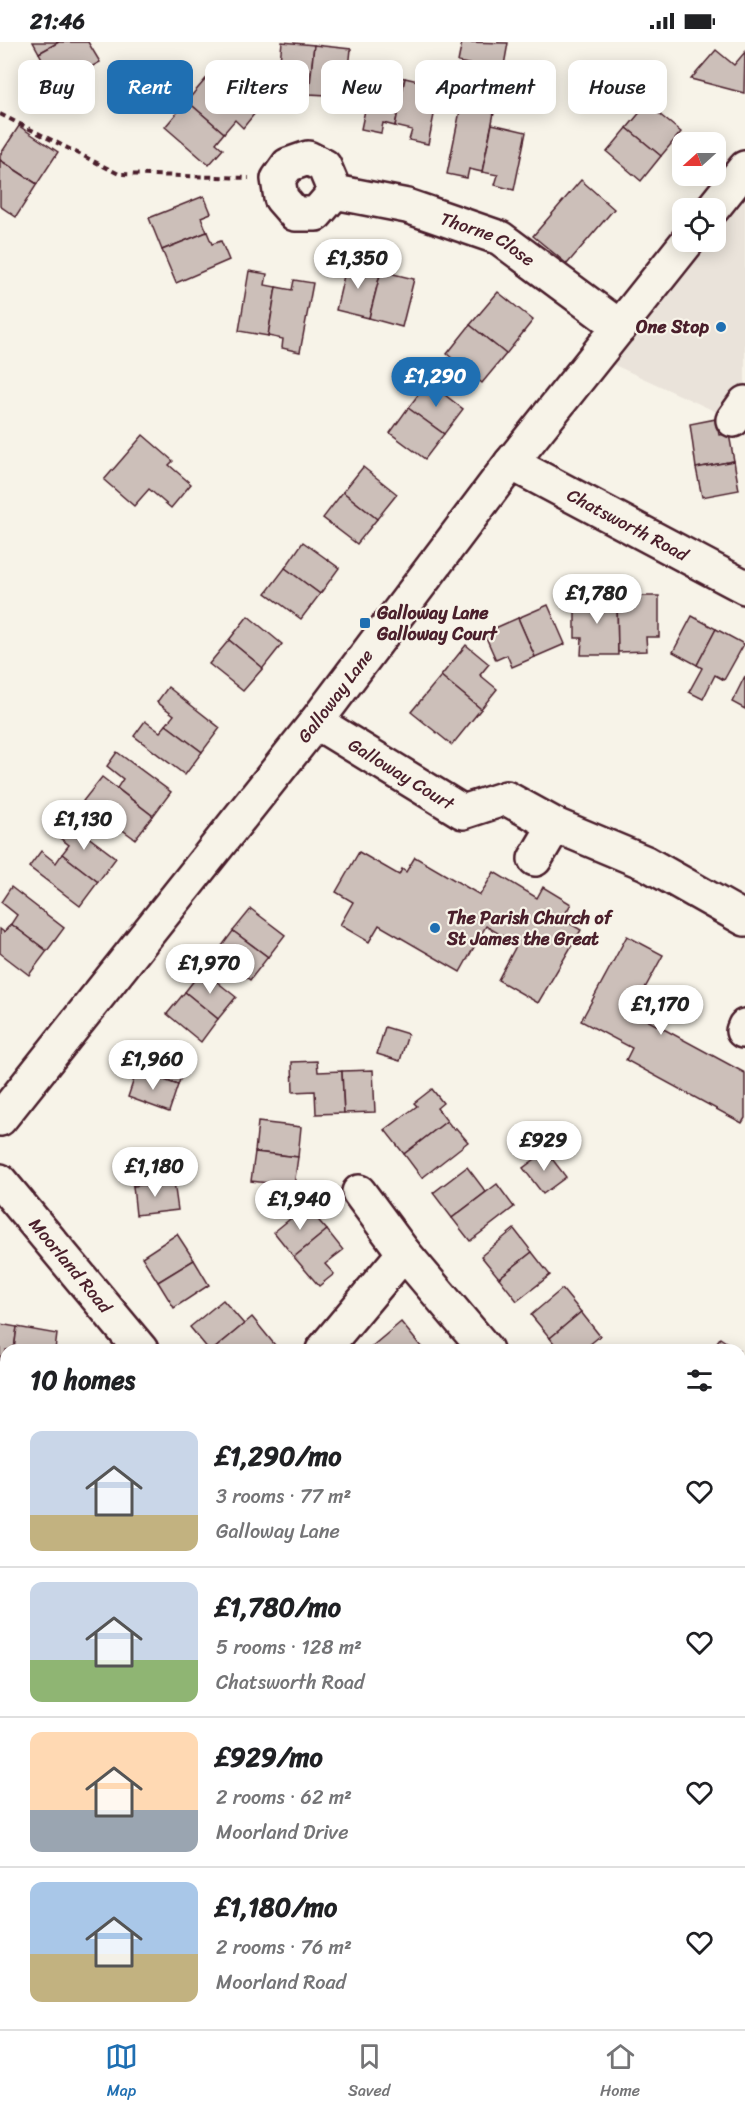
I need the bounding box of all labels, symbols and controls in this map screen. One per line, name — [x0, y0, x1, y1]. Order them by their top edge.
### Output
text: 21:46 — [30, 2, 85, 41]
chip: Buy — [18, 60, 95, 114]
chip: Rent — [107, 60, 193, 114]
chip: Filters — [205, 60, 309, 114]
chip: New — [321, 60, 403, 114]
chip: Apartment — [415, 60, 556, 114]
chip: House — [568, 60, 667, 114]
north arrow — [672, 132, 726, 186]
map controls — [672, 132, 726, 252]
button: locate — [672, 198, 726, 252]
street label: Thorne Close — [436, 203, 542, 275]
pin: £1,350 — [309, 239, 407, 290]
text: £1,350 — [328, 241, 388, 276]
place label: One Stop — [636, 311, 709, 343]
marker: One Stop — [714, 320, 728, 334]
pin: £1,290 — [387, 357, 485, 408]
text: £1,290 — [405, 359, 467, 394]
street label: Chatsworth Road — [561, 479, 696, 571]
pin: £1,780 — [548, 574, 646, 625]
text: £1,780 — [567, 576, 627, 611]
place label: Galloway Lane Galloway Court — [376, 597, 499, 650]
marker: Galloway Lane Galloway Court — [358, 616, 372, 630]
street label: Galloway Lane — [289, 642, 382, 750]
street label: Galloway Court — [342, 729, 461, 820]
pin: £1,130 — [35, 800, 133, 851]
text: £1,130 — [56, 802, 112, 837]
place label: The Parish Church of St James the Great — [446, 902, 614, 955]
marker: The Parish Church of St James the Great — [428, 921, 442, 935]
pin: £1,970 — [161, 944, 259, 995]
text: £1,970 — [180, 946, 240, 981]
pin: £1,170 — [612, 985, 710, 1036]
text: £1,170 — [632, 987, 690, 1022]
pin: £1,960 — [104, 1040, 202, 1091]
text: £1,960 — [123, 1042, 183, 1077]
pin: £929 — [508, 1121, 580, 1172]
text: £929 — [521, 1123, 567, 1158]
pin: £1,180 — [106, 1147, 204, 1198]
text: £1,180 — [126, 1149, 184, 1184]
pin: £1,940 — [251, 1180, 349, 1231]
text: £1,940 — [269, 1182, 331, 1217]
street label: Moorland Road — [21, 1210, 121, 1322]
text: 10 homes — [30, 1357, 135, 1403]
icon: filters — [683, 1364, 716, 1397]
text: £1,290/mo — [216, 1433, 341, 1479]
icon: home — [78, 1455, 150, 1527]
icon: heart — [683, 1475, 716, 1508]
text: 3 rooms · 77 m² — [216, 1479, 351, 1514]
text: Galloway Lane — [216, 1514, 340, 1549]
text: £1,780/mo — [216, 1584, 341, 1630]
icon: home — [78, 1606, 150, 1678]
icon: heart — [683, 1626, 716, 1659]
text: 5 rooms · 128 m² — [216, 1630, 362, 1665]
text: Chatsworth Road — [216, 1665, 364, 1700]
text: £929/mo — [216, 1734, 323, 1780]
icon: home — [78, 1756, 150, 1828]
icon: heart — [683, 1776, 716, 1809]
text: 2 rooms · 62 m² — [216, 1780, 352, 1815]
text: Moorland Drive — [216, 1815, 348, 1850]
text: £1,180/mo — [216, 1884, 337, 1930]
icon: home — [78, 1906, 150, 1978]
icon: heart — [683, 1926, 716, 1959]
text: 2 rooms · 76 m² — [216, 1930, 352, 1965]
text: Moorland Road — [216, 1965, 346, 2000]
tab: Map — [105, 2040, 138, 2105]
tab: Saved — [348, 2040, 390, 2105]
tab: Home — [600, 2040, 640, 2105]

